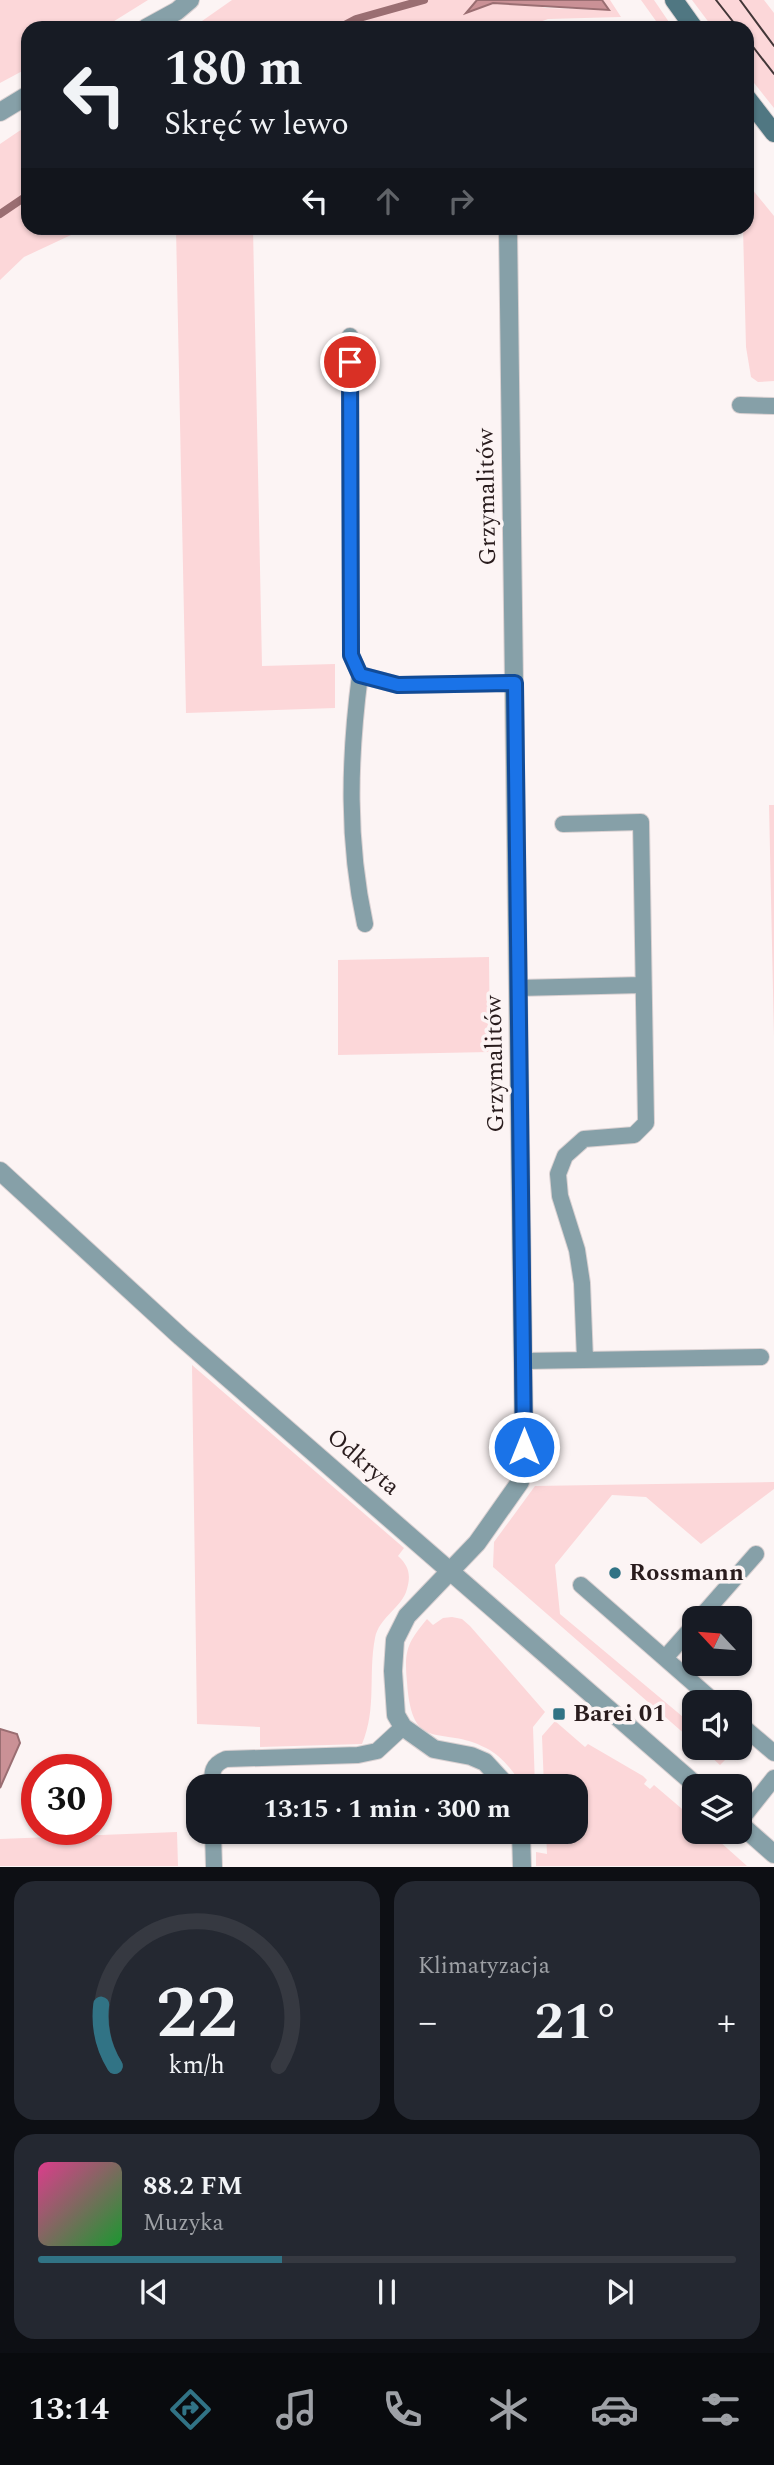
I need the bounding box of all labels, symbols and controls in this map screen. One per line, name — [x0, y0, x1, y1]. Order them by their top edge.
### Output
text: 180 m — [164, 32, 303, 107]
icon: left — [49, 49, 140, 140]
text: Skręć w lewo — [164, 100, 349, 149]
icon: left — [296, 182, 334, 220]
icon: ahead — [369, 182, 407, 220]
icon: right — [442, 182, 480, 220]
pin — [320, 332, 380, 392]
icon: arrive — [331, 343, 369, 381]
street label: Grzymalitów — [468, 427, 506, 566]
street label: Grzymalitów — [476, 994, 514, 1133]
position arrow — [487, 1410, 561, 1484]
street label: Odkryta — [318, 1420, 408, 1504]
place label: Rossmann — [629, 1555, 744, 1591]
marker: Rossmann — [607, 1565, 623, 1581]
north arrow — [682, 1606, 752, 1676]
map controls — [682, 1606, 752, 1844]
button: sound — [682, 1690, 752, 1760]
place label: Barei 01 — [573, 1696, 666, 1732]
marker: Barei 01 — [551, 1706, 567, 1722]
speed limit sign: 30 — [21, 1754, 112, 1845]
button: layers — [682, 1774, 752, 1844]
text: 13:15 · 1 min · 300 m — [263, 1789, 511, 1829]
text: Klimatyzacja — [418, 1949, 550, 1984]
text: 22 — [156, 1960, 238, 2071]
text: 21° — [535, 1983, 619, 2062]
text: − — [418, 1994, 437, 2052]
text: + — [717, 1994, 736, 2052]
text: km/h — [169, 2047, 225, 2085]
text: 88.2 FM — [143, 2166, 243, 2206]
text: Muzyka — [143, 2206, 224, 2241]
icon: previous — [135, 2273, 173, 2311]
icon: pause — [368, 2273, 406, 2311]
icon: next — [601, 2273, 639, 2311]
text: 13:14 — [29, 2385, 109, 2434]
icon: directions — [166, 2385, 215, 2434]
icon: music — [272, 2385, 321, 2434]
icon: phone — [378, 2385, 427, 2434]
icon: climate — [484, 2385, 533, 2434]
icon: car — [590, 2385, 639, 2434]
icon: filters — [696, 2385, 745, 2434]

